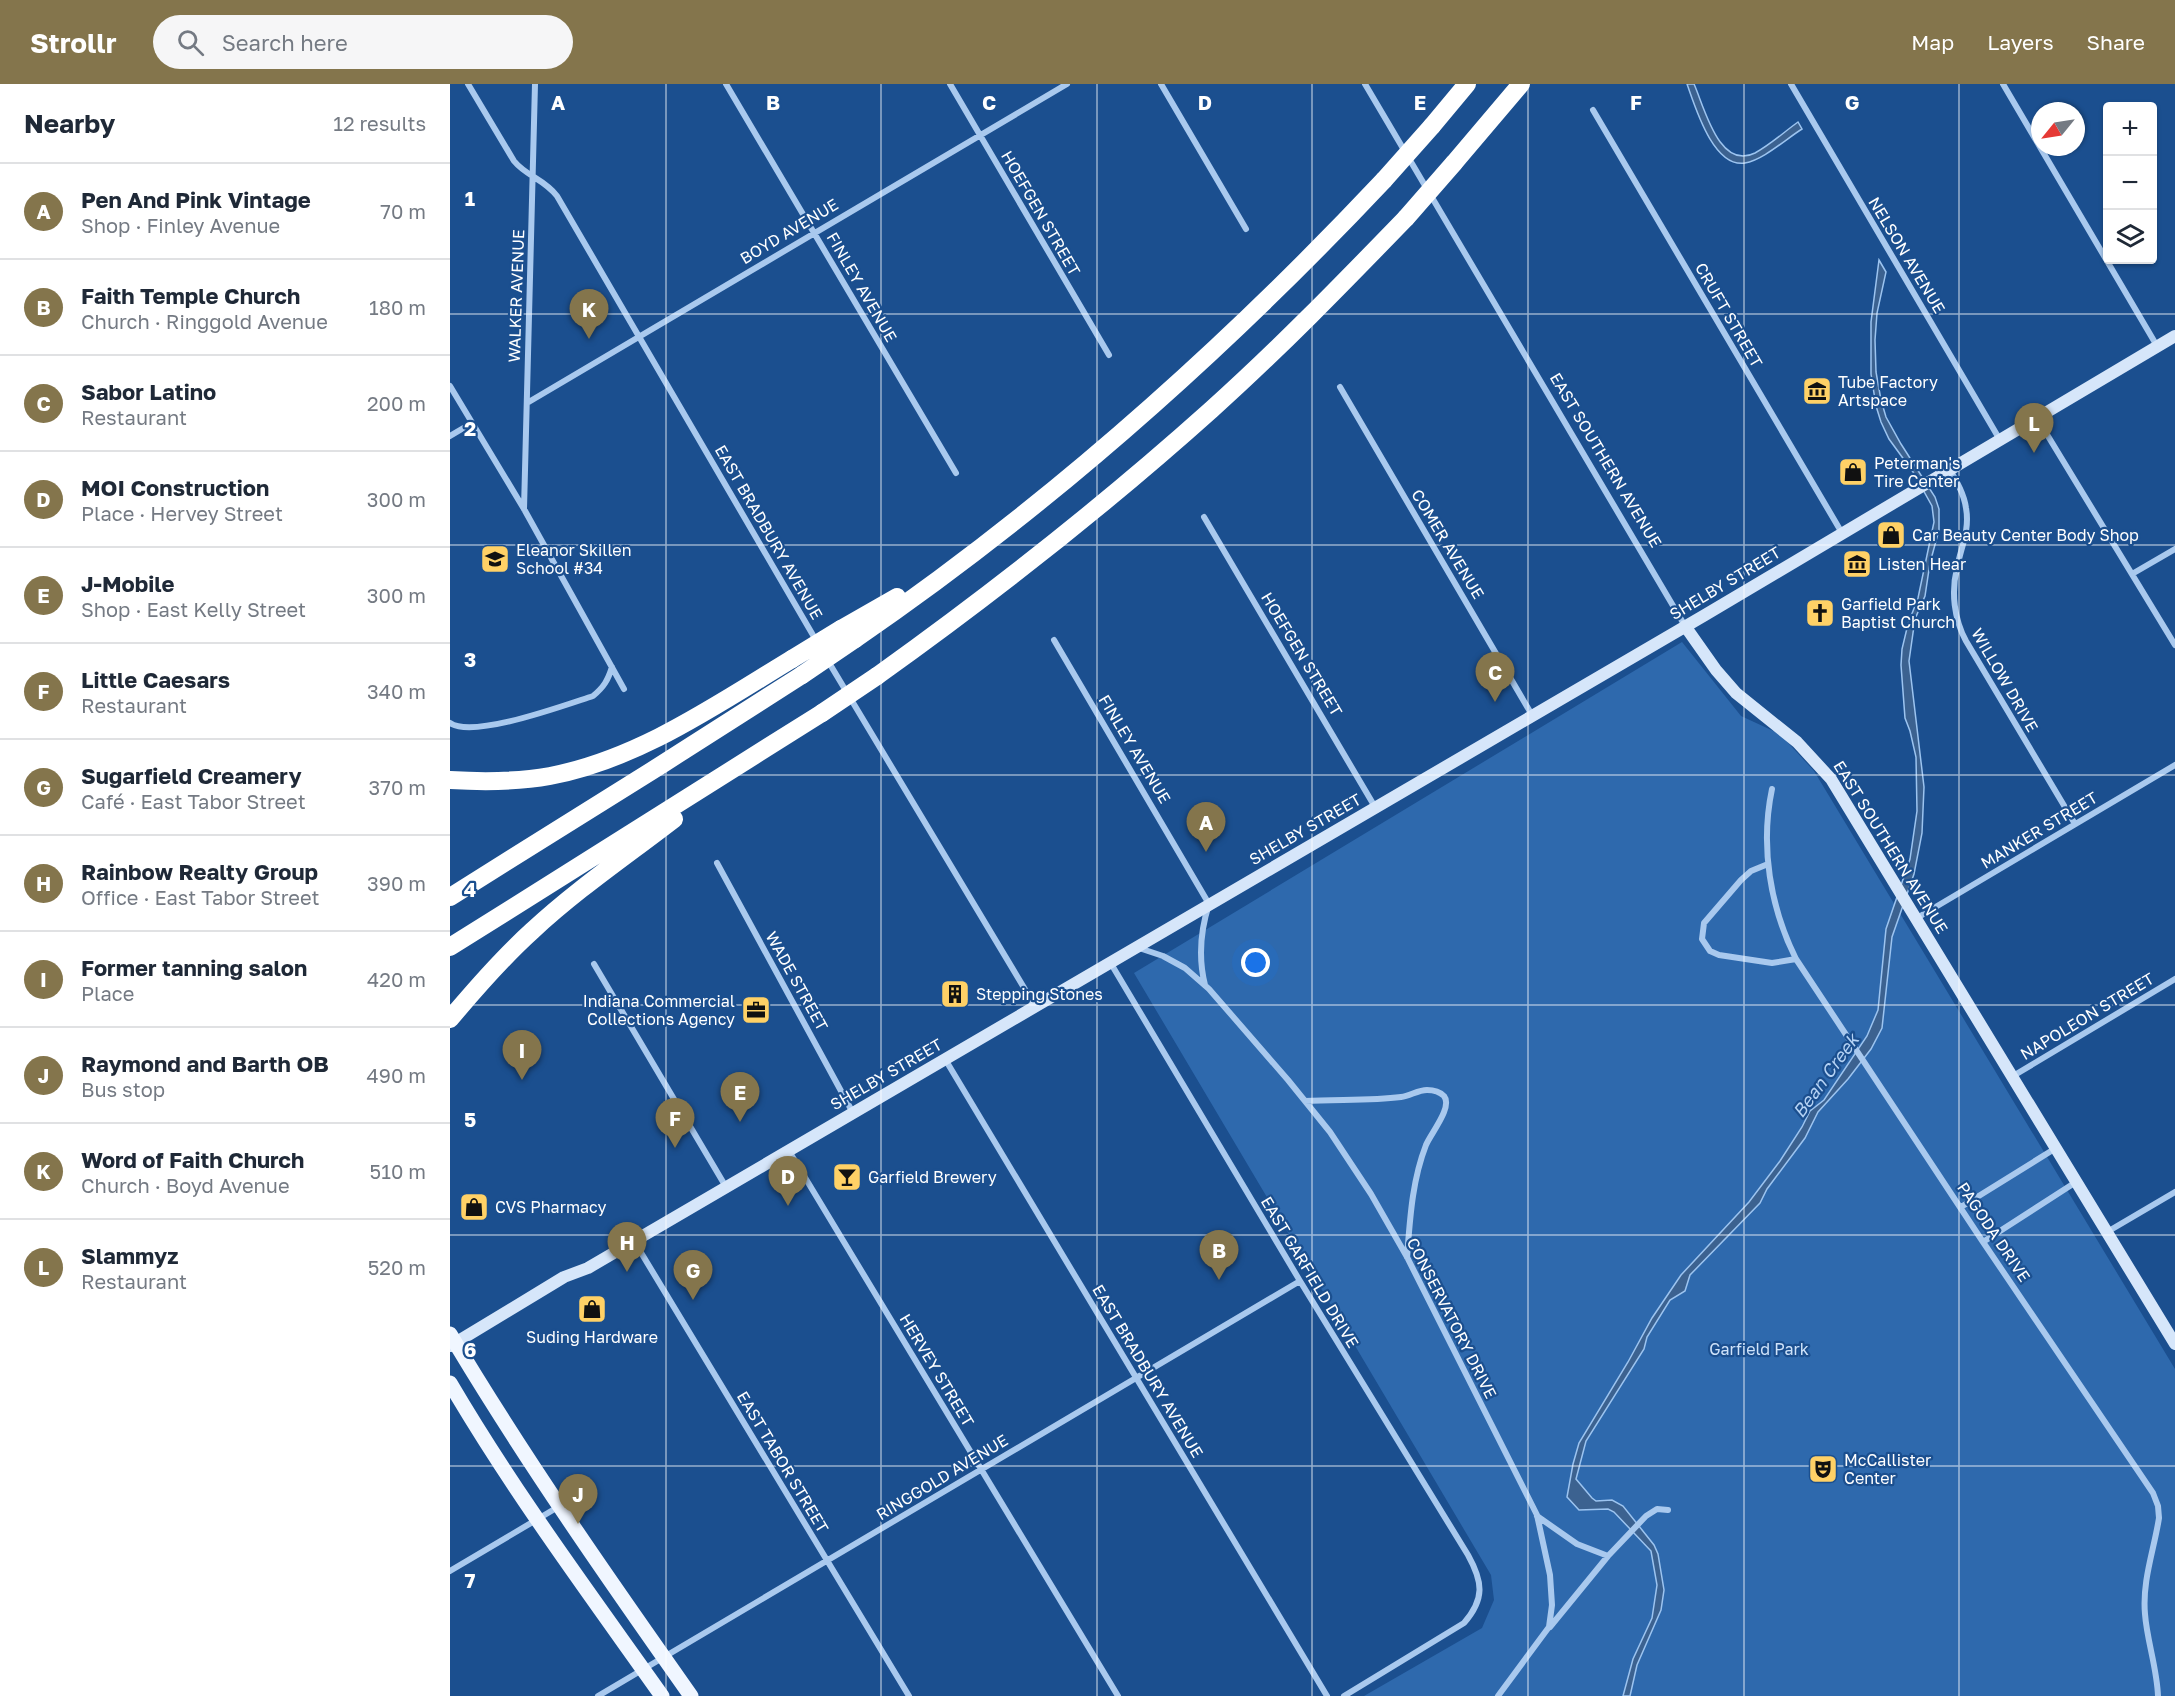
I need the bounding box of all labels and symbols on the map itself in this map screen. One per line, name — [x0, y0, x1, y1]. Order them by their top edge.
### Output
text: A — [551, 90, 565, 114]
text: B — [766, 90, 780, 114]
text: C — [982, 90, 996, 114]
text: D — [1198, 90, 1212, 114]
text: E — [1414, 90, 1426, 114]
text: F — [1630, 90, 1642, 114]
text: G — [1845, 90, 1859, 114]
north arrow — [2031, 102, 2085, 156]
street label: HOEFGEN STREET — [997, 147, 1085, 279]
text: 1 — [465, 186, 475, 210]
street label: NELSON AVENUE — [1864, 193, 1950, 317]
street label: BOYD AVENUE — [736, 194, 842, 268]
street label: WALKER AVENUE — [504, 229, 528, 363]
street label: FINLEY AVENUE — [822, 229, 902, 345]
street label: CRUFT STREET — [1691, 259, 1767, 371]
pin: K — [570, 290, 608, 339]
street label: EAST SOUTHERN AVENUE — [1546, 369, 1666, 551]
place label: Tube Factory Artspace — [1838, 372, 1938, 410]
museum icon: Tube Factory Artspace — [1801, 375, 1833, 407]
pin: L — [2014, 404, 2054, 453]
text: 2 — [464, 416, 476, 440]
street label: EAST BRADBURY AVENUE — [711, 441, 827, 623]
place label: Peterman's Tire Center — [1874, 453, 1960, 491]
shop icon: Peterman's Tire Center — [1837, 456, 1869, 488]
street label: COMER AVENUE — [1407, 485, 1489, 603]
shop icon: Car Beauty Center Body Shop — [1875, 519, 1907, 551]
place label: Car Beauty Center Body Shop — [1912, 525, 2139, 545]
place label: Eleanor Skillen School #34 — [516, 540, 632, 578]
street label: SHELBY STREET — [1666, 542, 1784, 624]
school or university icon: Eleanor Skillen School #34 — [479, 543, 511, 575]
museum icon: Listen Hear — [1841, 548, 1873, 580]
place label: Listen Hear — [1878, 554, 1966, 574]
street label: HOEFGEN STREET — [1257, 588, 1347, 720]
place label: Garfield Park Baptist Church — [1841, 594, 1955, 632]
church icon: Garfield Park Baptist Church — [1804, 597, 1836, 629]
street label: WILLOW DRIVE — [1967, 625, 2043, 735]
text: 3 — [464, 647, 476, 671]
pin: C — [1476, 652, 1514, 702]
street label: FINLEY AVENUE — [1095, 691, 1175, 807]
street label: EAST SOUTHERN AVENUE — [1829, 757, 1953, 937]
street label: MANKER STREET — [1977, 787, 2101, 873]
street label: SHELBY STREET — [1245, 789, 1365, 869]
pin: A — [1186, 802, 1226, 852]
text: 4 — [464, 877, 476, 901]
street label: WADE STREET — [761, 928, 833, 1034]
your location — [1241, 948, 1270, 977]
street label: NAPOLEON STREET — [2016, 968, 2158, 1064]
building icon: Stepping Stones — [939, 978, 971, 1010]
place label: Stepping Stones — [976, 984, 1103, 1004]
place label: Indiana Commercial Collections Agency — [583, 991, 735, 1029]
office icon: Indiana Commercial Collections Agency — [740, 994, 772, 1026]
water label: Bean Creek — [1787, 1028, 1864, 1122]
pin: I — [502, 1030, 542, 1080]
street label: SHELBY STREET — [826, 1034, 946, 1114]
pin: E — [720, 1072, 760, 1122]
pin: F — [656, 1098, 694, 1148]
text: 5 — [464, 1107, 476, 1131]
pin: D — [768, 1156, 808, 1206]
bar icon: Garfield Brewery — [831, 1161, 863, 1193]
place label: Garfield Brewery — [868, 1167, 997, 1187]
street label: PAGODA DRIVE — [1953, 1178, 2035, 1286]
shop icon: CVS Pharmacy — [458, 1191, 490, 1223]
street label: EAST GARFIELD DRIVE — [1257, 1193, 1363, 1351]
place label: CVS Pharmacy — [495, 1197, 606, 1217]
pin: H — [608, 1222, 646, 1272]
pin: B — [1200, 1230, 1238, 1280]
street label: CONSERVATORY DRIVE — [1403, 1234, 1501, 1402]
pin: G — [674, 1250, 712, 1300]
street label: EAST BRADBURY AVENUE — [1088, 1281, 1208, 1461]
shop icon: Suding Hardware — [576, 1293, 608, 1325]
street label: HERVEY STREET — [896, 1310, 979, 1430]
place label: Suding Hardware — [526, 1327, 658, 1347]
text: 6 — [464, 1337, 476, 1361]
park label: Garfield Park — [1709, 1339, 1809, 1359]
street label: EAST TABOR STREET — [733, 1388, 833, 1536]
street label: RINGGOLD AVENUE — [872, 1430, 1012, 1524]
place label: McCallister Center — [1844, 1450, 1931, 1488]
theatre icon: McCallister Center — [1807, 1453, 1839, 1485]
pin: J — [558, 1474, 598, 1524]
text: 7 — [465, 1568, 476, 1592]

